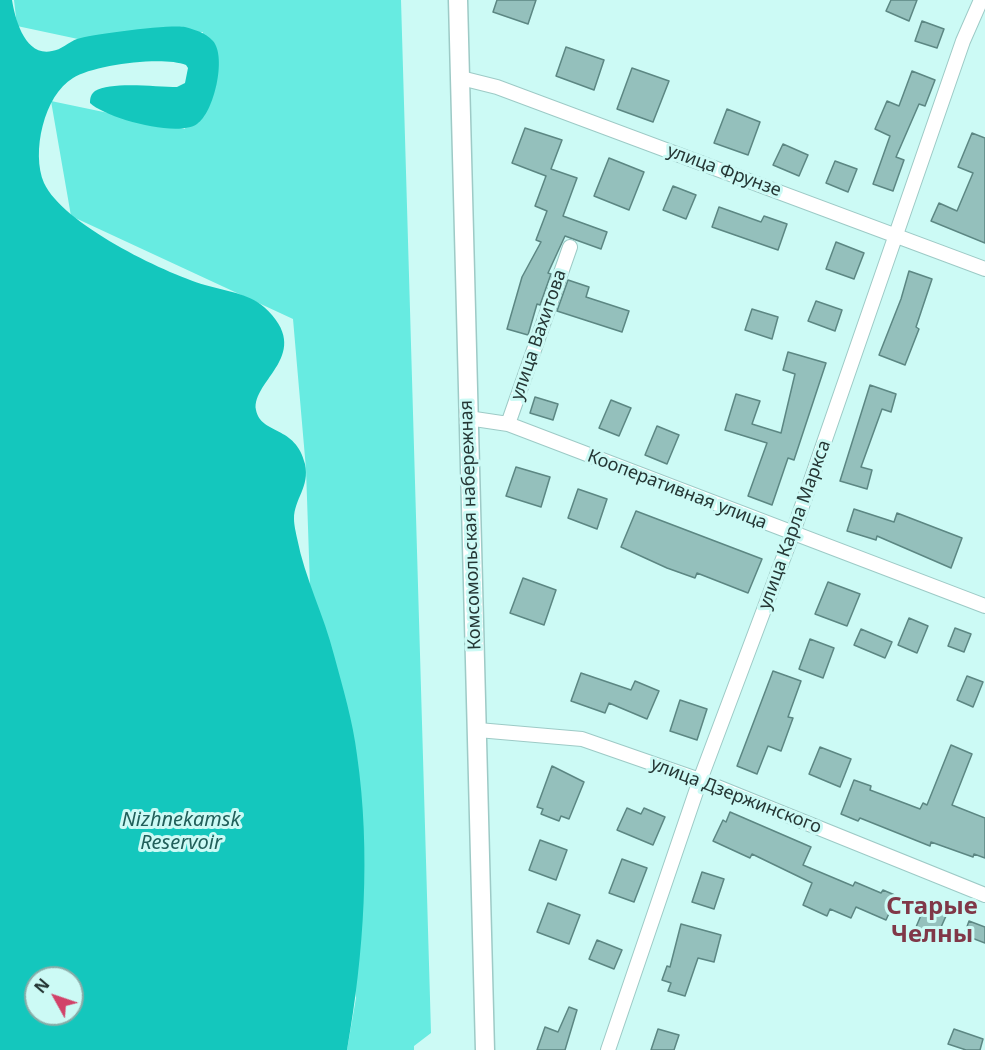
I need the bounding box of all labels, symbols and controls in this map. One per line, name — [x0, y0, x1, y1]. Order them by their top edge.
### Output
street label: улица Фрунзе — [664, 140, 784, 202]
street label: улица Вахитова — [507, 267, 571, 403]
street label: Комсомольская набережная — [456, 400, 486, 650]
street label: улица Карла Маркса — [754, 438, 836, 612]
street label: Кооперативная улица — [584, 446, 770, 534]
street label: улица Дзержинского — [648, 753, 824, 839]
water label: Nizhnekamsk Reservoir — [122, 808, 240, 855]
district label: Старые Челны — [886, 893, 978, 949]
north arrow — [24, 966, 84, 1026]
text: N — [29, 974, 54, 998]

